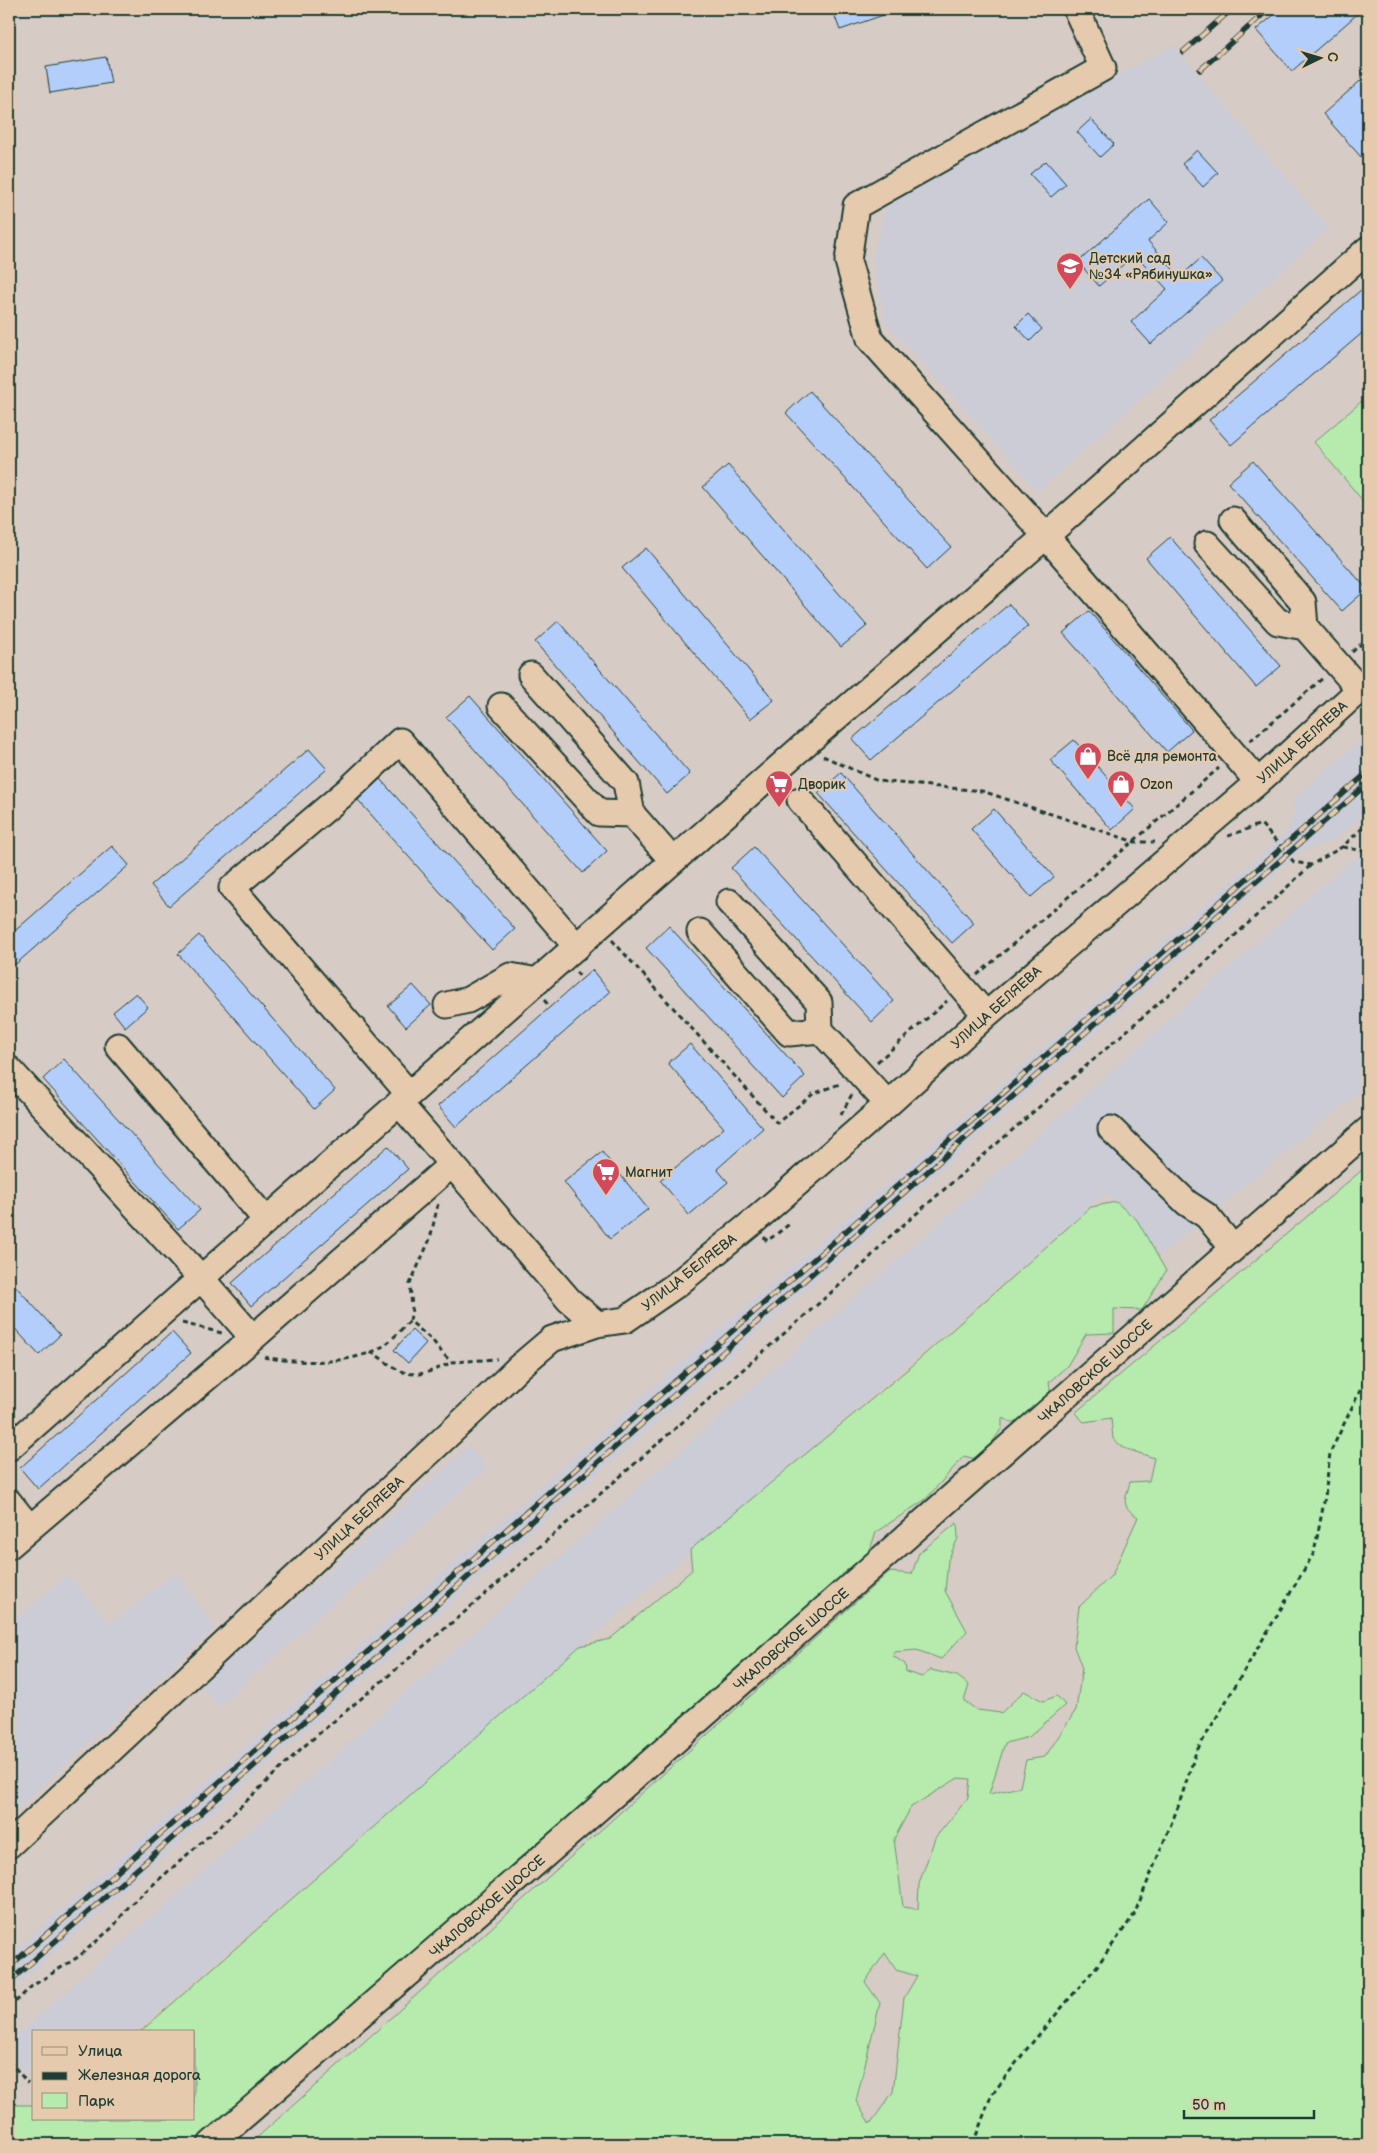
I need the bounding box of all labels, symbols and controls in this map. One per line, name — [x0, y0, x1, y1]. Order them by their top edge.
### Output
north arrow — [1294, 32, 1344, 82]
text: С — [1324, 51, 1341, 63]
place label: Детский сад №34 «Рябинушка» — [1089, 250, 1213, 283]
school or university icon: Детский сад №34 «Рябинушка» — [1055, 251, 1085, 290]
street label: УЛИЦА БЕЛЯЕВА — [1254, 697, 1351, 787]
shop icon: Всё для ремонта — [1073, 741, 1103, 780]
place label: Всё для ремонта — [1107, 748, 1218, 765]
supermarket icon: Дворик — [764, 769, 794, 808]
shop icon: Ozon — [1106, 769, 1136, 808]
place label: Дворик — [798, 776, 846, 793]
place label: Ozon — [1140, 776, 1173, 793]
street label: УЛИЦА БЕЛЯЕВА — [948, 962, 1045, 1052]
supermarket icon: Магнит — [591, 1157, 621, 1196]
place label: Магнит — [625, 1164, 673, 1181]
street label: УЛИЦА БЕЛЯЕВА — [639, 1230, 740, 1315]
street label: ЧКАЛОВСКОЕ ШОССЕ — [1035, 1316, 1156, 1427]
street label: УЛИЦА БЕЛЯЕВА — [311, 1472, 408, 1564]
street label: ЧКАЛОВСКОЕ ШОССЕ — [730, 1585, 853, 1694]
street label: ЧКАЛОВСКОЕ ШОССЕ — [426, 1852, 549, 1961]
legend — [32, 2030, 195, 2120]
text: Улица — [78, 2042, 123, 2061]
text: Железная дорога — [78, 2066, 201, 2085]
scale bar — [1184, 2088, 1314, 2120]
text: Парк — [78, 2092, 115, 2111]
text: 50 m — [1192, 2096, 1226, 2115]

